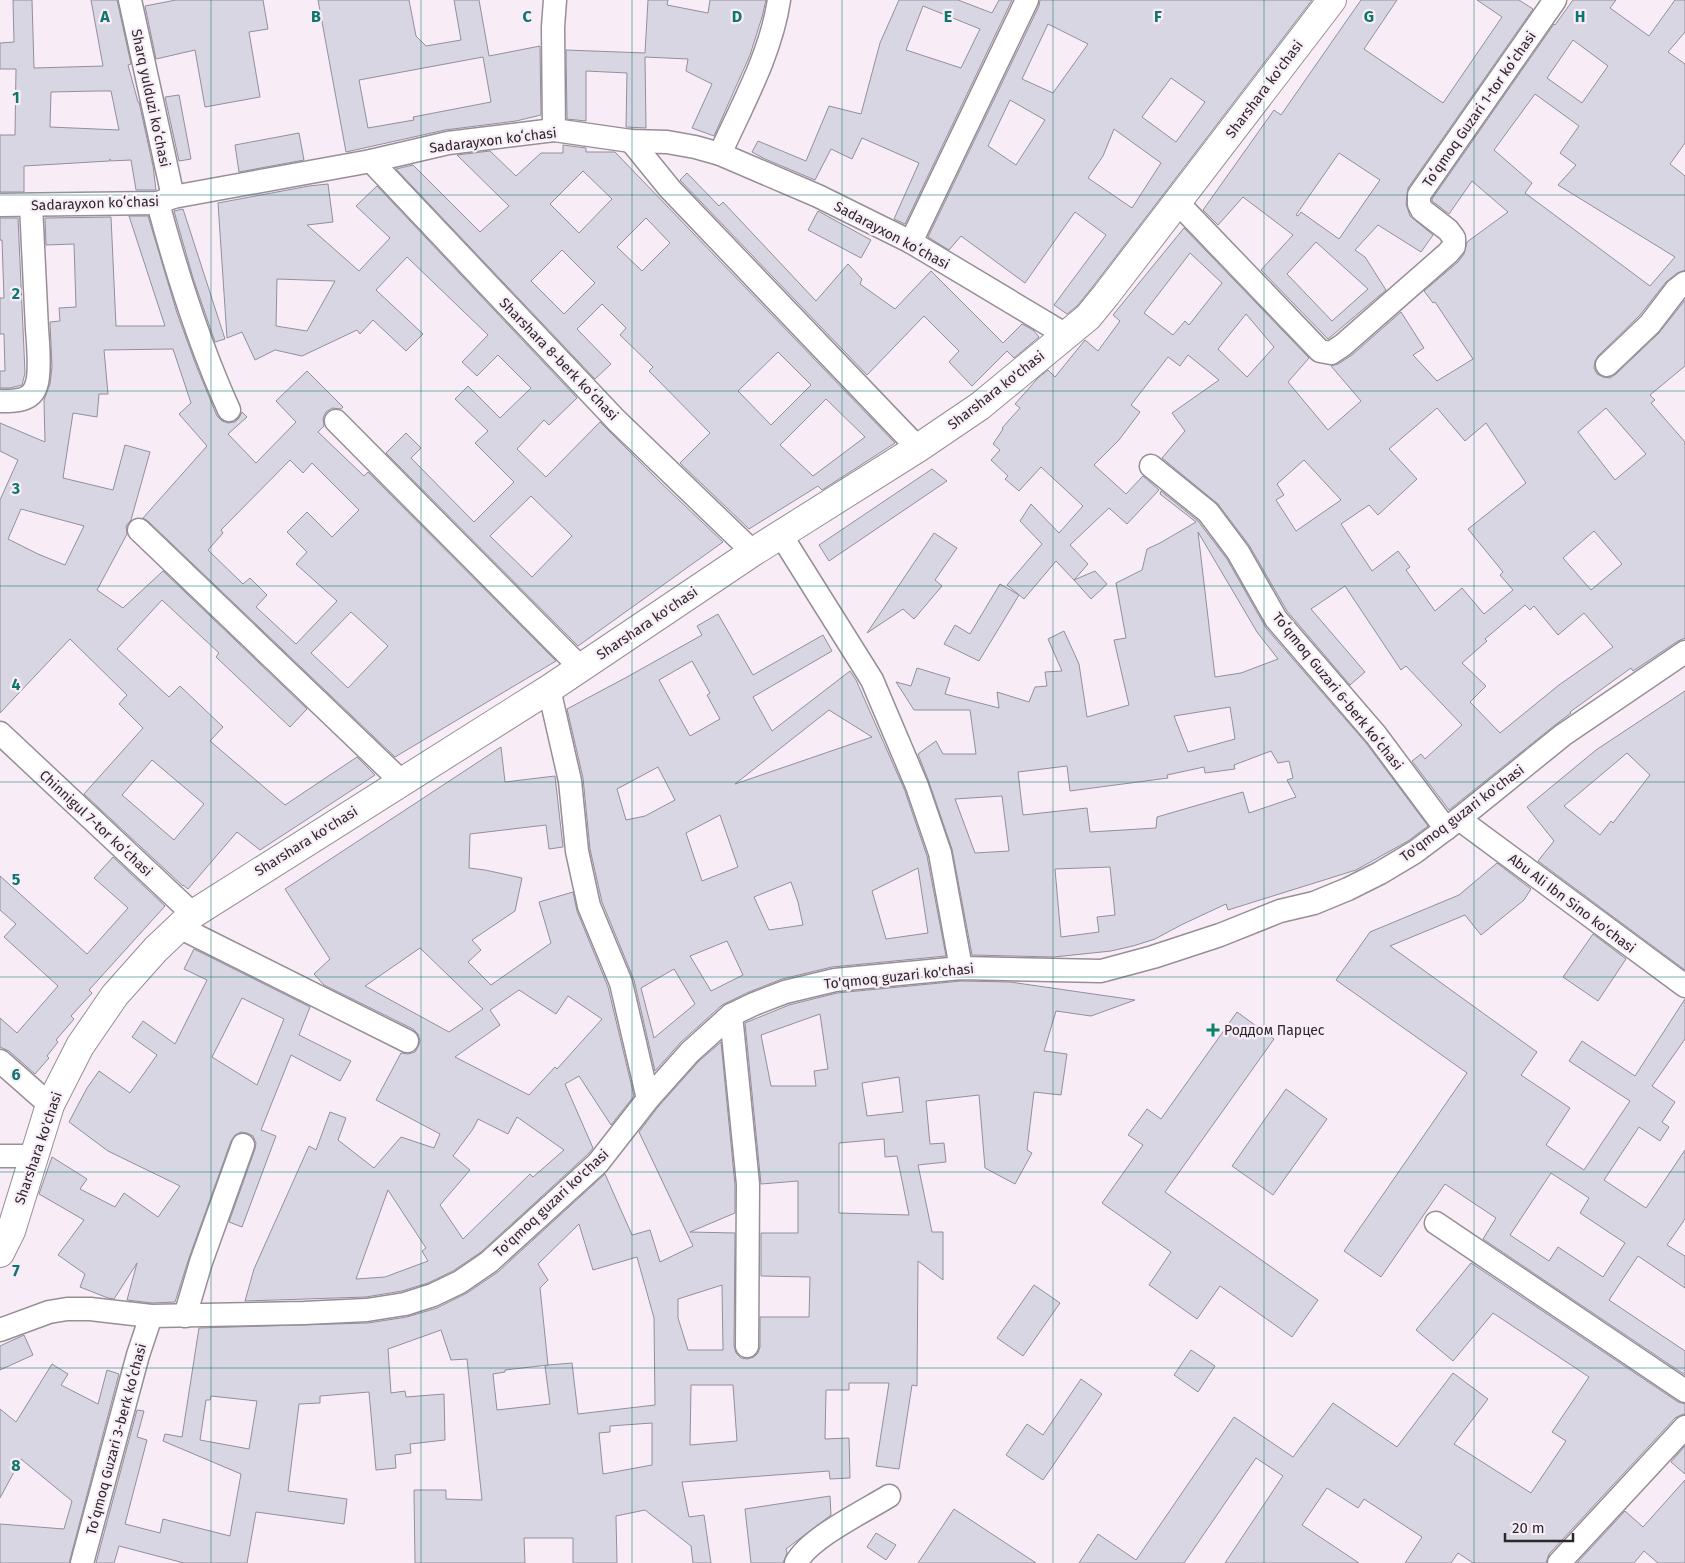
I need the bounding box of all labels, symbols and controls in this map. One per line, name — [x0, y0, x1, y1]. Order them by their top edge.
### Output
text: A — [99, 7, 110, 26]
text: B — [311, 7, 321, 26]
text: C — [522, 7, 532, 26]
text: D — [732, 7, 742, 26]
text: E — [944, 7, 952, 26]
text: F — [1154, 7, 1162, 26]
text: G — [1364, 7, 1374, 26]
text: H — [1575, 7, 1585, 26]
street label: Sharq yulduzi koʻchasi — [128, 27, 173, 169]
street label: Toʻqmoq Guzari 1-tor koʻchasi — [1419, 28, 1540, 191]
street label: Sharshara ko'chasi — [1222, 37, 1307, 142]
text: 1 — [12, 88, 20, 107]
street label: Sadarayxon koʻchasi — [428, 124, 558, 157]
street label: Sadarayxon koʻchasi — [31, 193, 159, 214]
street label: Sadarayxon koʻchasi — [831, 198, 952, 273]
text: 2 — [12, 284, 20, 303]
street label: Sharshara 8-berk koʻchasi — [496, 295, 622, 424]
street label: Sharshara ko'chasi — [945, 347, 1048, 433]
text: 3 — [11, 479, 20, 498]
street label: Sharshara ko'chasi — [594, 583, 701, 663]
street label: Toʻqmoq Guzari 6-berk koʻchasi — [1269, 609, 1407, 774]
text: 4 — [11, 675, 21, 694]
street label: To'qmoq guzari ko'chasi — [1397, 761, 1528, 866]
street label: Chinnigul 7-tor koʻchasi — [36, 767, 156, 880]
street label: Sharshara ko'chasi — [252, 803, 361, 880]
street label: Abu Ali Ibn Sino ko'chasi — [1505, 850, 1639, 957]
text: 5 — [12, 870, 21, 889]
street label: To'qmoq guzari ko'chasi — [823, 960, 975, 993]
place label: Роддом Парцес — [1224, 1022, 1325, 1039]
marker: Роддом Парцес — [1206, 1023, 1220, 1037]
text: 6 — [11, 1065, 21, 1084]
street label: Sharshara ko'chasi — [11, 1090, 66, 1207]
street label: To'qmoq guzari ko'chasi — [490, 1146, 612, 1261]
text: 7 — [12, 1261, 20, 1280]
street label: Toʻqmoq Guzari 3-berk koʻchasi — [83, 1342, 150, 1537]
text: 8 — [11, 1456, 21, 1475]
scale bar — [1505, 1510, 1572, 1542]
text: 20 m — [1512, 1519, 1545, 1537]

